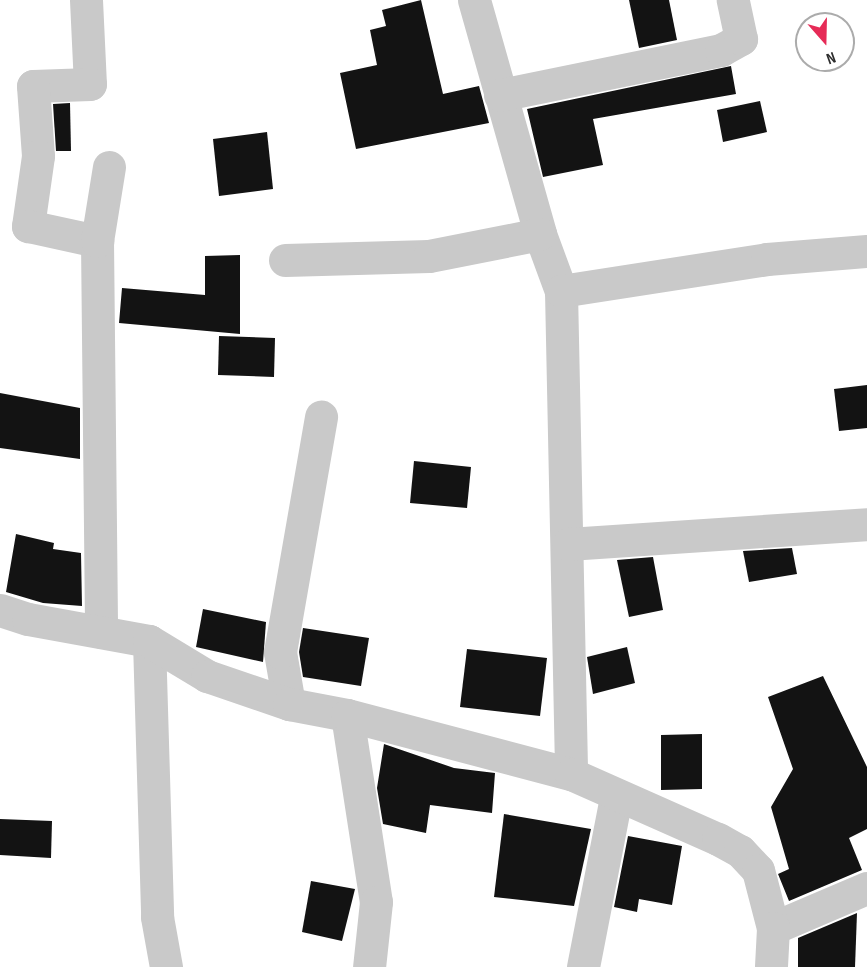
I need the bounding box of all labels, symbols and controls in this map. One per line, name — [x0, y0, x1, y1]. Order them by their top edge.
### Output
north arrow — [795, 12, 855, 72]
text: N — [823, 47, 838, 68]

